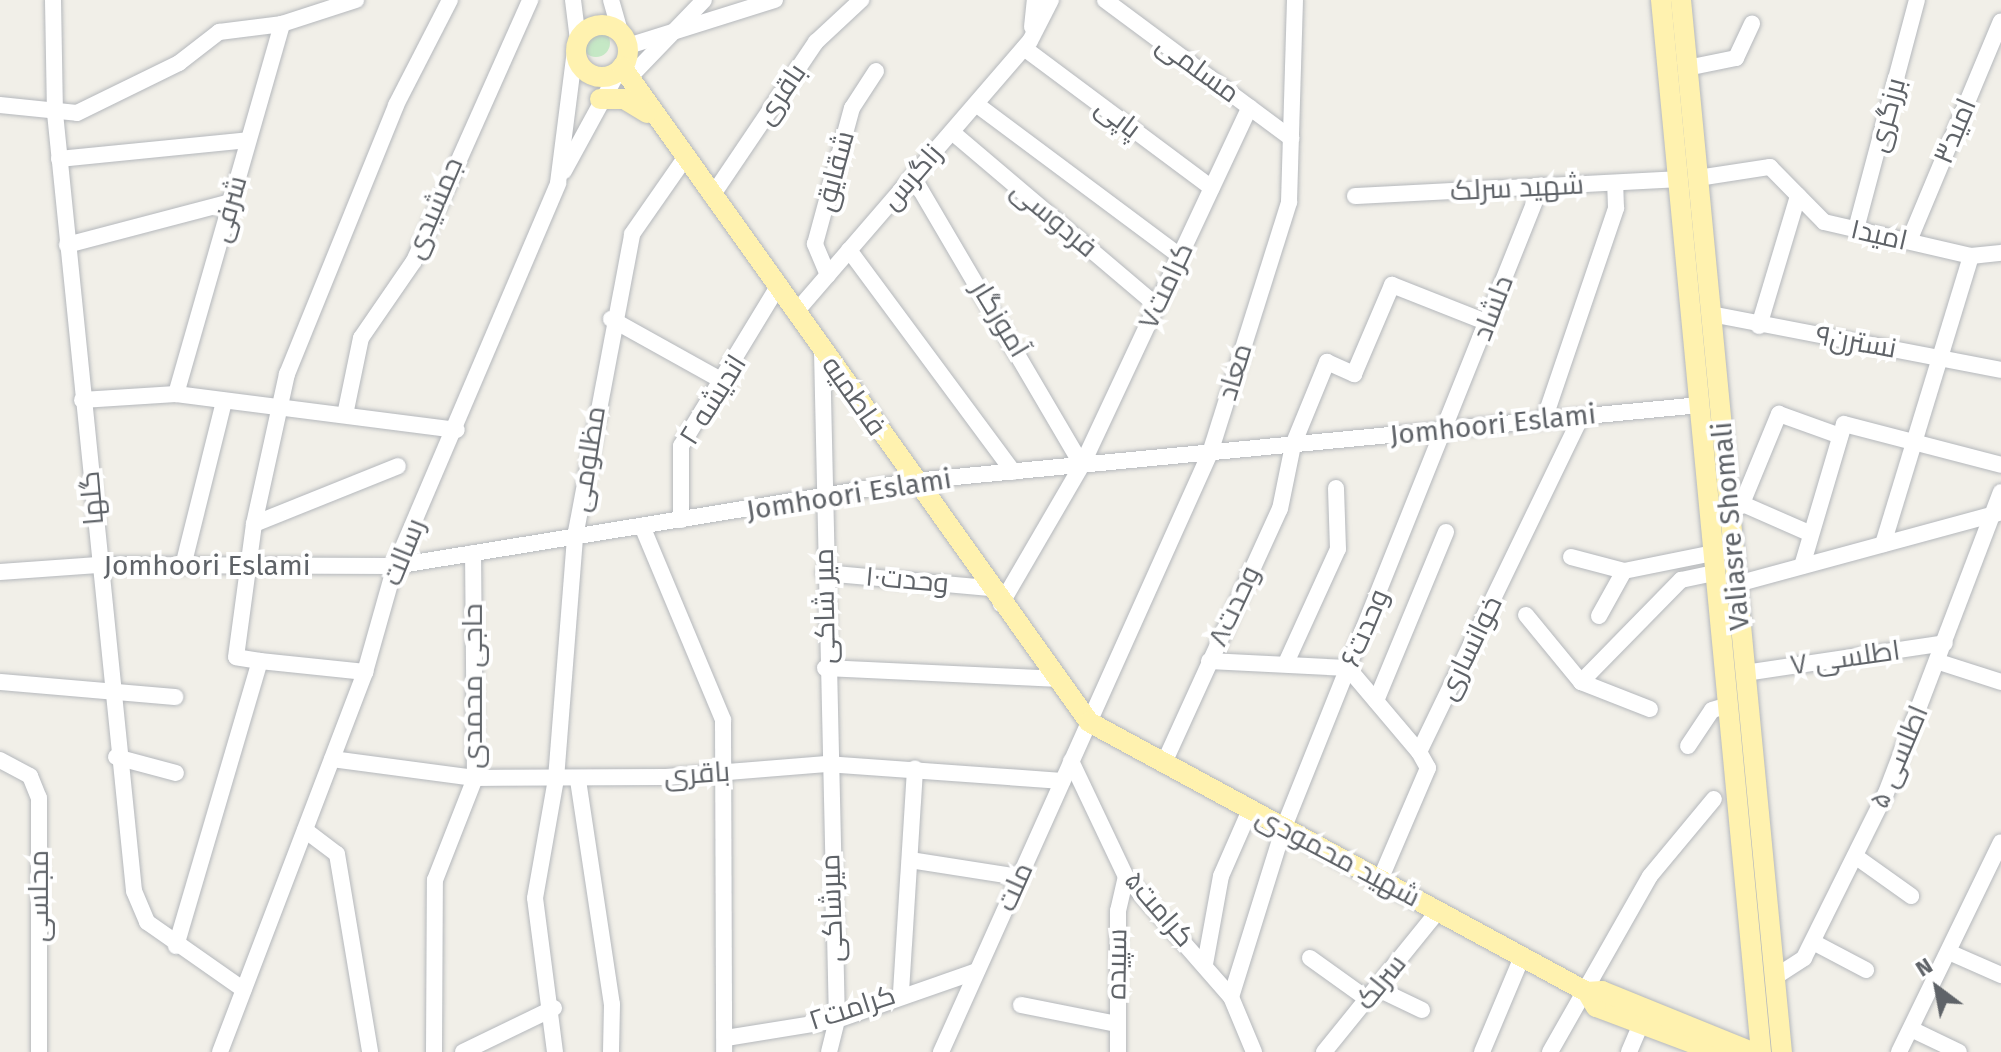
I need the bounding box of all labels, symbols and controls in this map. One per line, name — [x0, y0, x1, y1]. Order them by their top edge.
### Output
street label: مسلمی — [1150, 28, 1246, 110]
street label: باقری — [749, 57, 813, 131]
street label: برزگری — [1861, 74, 1913, 156]
street label: پاپی — [1089, 90, 1147, 146]
street label: امید۳ — [1926, 93, 1984, 169]
street label: شقایق — [808, 127, 862, 215]
street label: زاگرس — [874, 137, 950, 217]
street label: جمشیدی — [398, 152, 470, 264]
street label: شهید سرلک — [1449, 168, 1585, 208]
street label: شرفی — [204, 172, 254, 246]
street label: فردوسی — [1004, 173, 1104, 265]
street label: امید۱ — [1847, 212, 1911, 258]
street label: کرامت۷ — [1131, 237, 1201, 335]
street label: دلشاد — [1465, 271, 1521, 345]
street label: آموزگار — [964, 275, 1036, 363]
street label: نسترن۹ — [1813, 318, 1899, 366]
street label: معاد — [1211, 340, 1259, 404]
street label: اندیشه ۲ — [672, 349, 754, 451]
street label: فاطمیه — [815, 350, 893, 442]
street label: Jomhoori Eslami — [1388, 397, 1598, 453]
street label: مظلومی — [563, 404, 613, 514]
street label: Valiasre Shomali — [1705, 420, 1757, 632]
street label: Jomhoori Eslami — [744, 462, 954, 528]
street label: گلها — [73, 470, 111, 526]
street label: رسالت — [375, 514, 433, 590]
street label: میر شاکی — [807, 548, 843, 664]
street label: Jomhoori Eslami — [103, 549, 311, 583]
street label: وحدت۱۰ — [864, 560, 950, 600]
street label: وحدت۸ — [1201, 560, 1267, 652]
street label: وحدت۶ — [1334, 584, 1396, 672]
street label: خوانساری — [1430, 591, 1510, 705]
street label: حاجی محمدی — [456, 603, 490, 769]
street label: اطلسی ۷ — [1788, 634, 1902, 682]
street label: اطلسی ۵ — [1862, 701, 1936, 813]
street label: باقری — [663, 755, 731, 793]
street label: شهید محمودی — [1250, 800, 1426, 914]
street label: مجلسی — [22, 850, 56, 942]
street label: میرشاکی — [813, 853, 851, 963]
street label: ملت — [990, 858, 1040, 916]
street label: کرامت۵ — [1117, 864, 1201, 954]
street label: سپیده — [1100, 928, 1134, 1000]
street label: سرلک — [1349, 947, 1413, 1017]
north arrow — [1897, 948, 1977, 1028]
text: N — [1911, 952, 1937, 983]
street label: کرامت۲ — [804, 978, 900, 1038]

